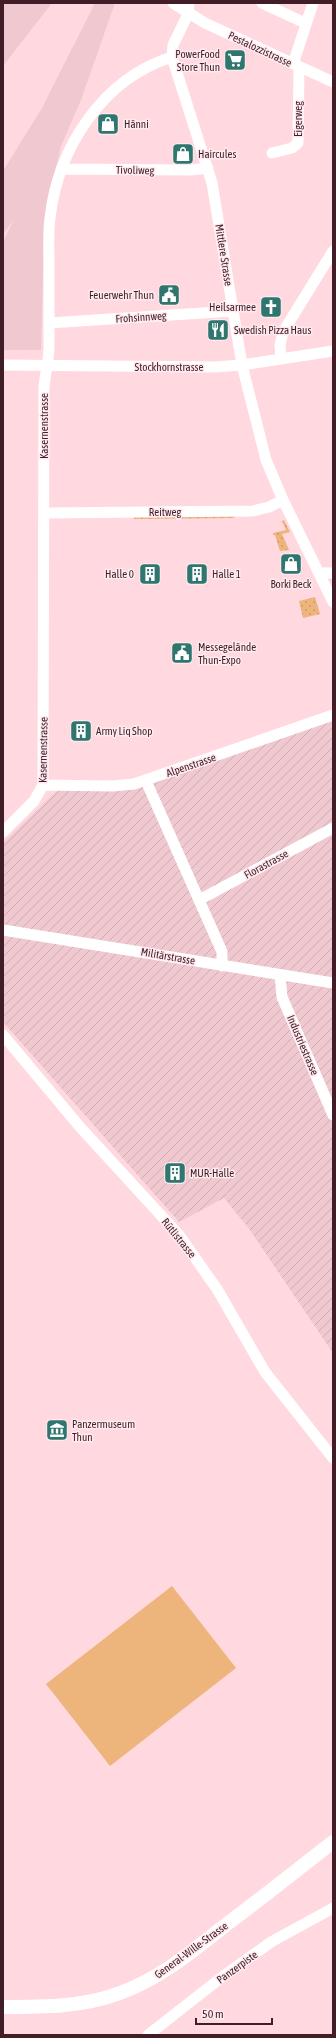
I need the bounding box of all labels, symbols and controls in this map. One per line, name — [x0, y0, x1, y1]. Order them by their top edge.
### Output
street label: Pestalozzistrasse — [226, 29, 294, 69]
supermarket icon: PowerFood Store Thun — [222, 47, 248, 73]
place label: PowerFood Store Thun — [175, 48, 220, 73]
street label: Eigerweg — [292, 101, 304, 137]
shop icon: Hänni — [95, 111, 121, 137]
place label: Hänni — [124, 118, 149, 130]
shop icon: Haircules — [170, 141, 196, 167]
place label: Haircules — [198, 148, 236, 160]
street label: Tivoliweg — [116, 164, 155, 176]
street label: Mittlere Strasse — [213, 223, 235, 287]
public building icon: Feuerwehr Thun — [156, 282, 182, 308]
place label: Feuerwehr Thun — [89, 289, 154, 301]
church icon: Heilsarmee — [258, 294, 284, 320]
place label: Heilsarmee — [209, 301, 256, 313]
street label: Frohsinnweg — [115, 309, 167, 325]
restaurant icon: Swedish Pizza Haus — [205, 317, 231, 343]
place label: Swedish Pizza Haus — [234, 324, 311, 336]
street label: Stockhornstrasse — [135, 361, 203, 373]
street label: Kasernenstrasse — [38, 393, 50, 459]
street label: Reitweg — [149, 506, 181, 518]
shop icon: Borki Beck — [278, 551, 304, 577]
building icon: Halle 0 — [137, 561, 163, 587]
building icon: Halle 1 — [184, 561, 210, 587]
place label: Halle 0 — [105, 568, 134, 580]
place label: Halle 1 — [212, 568, 241, 580]
place label: Borki Beck — [270, 578, 312, 590]
public building icon: Messegelände Thun-Expo — [169, 640, 195, 666]
place label: Messegelände Thun-Expo — [198, 641, 256, 666]
street label: Kasernenstrasse — [36, 717, 50, 783]
building icon: Army Liq Shop — [68, 718, 94, 744]
place label: Army Liq Shop — [96, 725, 152, 737]
street label: Alpenstrasse — [165, 751, 217, 779]
street label: Florastrasse — [242, 847, 290, 881]
street label: Militärstrasse — [140, 945, 196, 967]
street label: Industriestrasse — [285, 1013, 321, 1077]
building icon: MUR-Halle — [162, 1160, 188, 1186]
place label: MUR-Halle — [190, 1167, 234, 1179]
street label: Rütlistrasse — [159, 1216, 199, 1260]
museum icon: Panzermuseum Thun — [44, 1417, 70, 1443]
place label: Panzermuseum Thun — [72, 1418, 135, 1443]
street label: General-Wille-Strasse — [152, 1919, 230, 1981]
street label: Panzerpiste — [214, 1948, 260, 1986]
scale bar — [196, 2000, 272, 2026]
text: 50 m — [202, 2007, 224, 2021]

